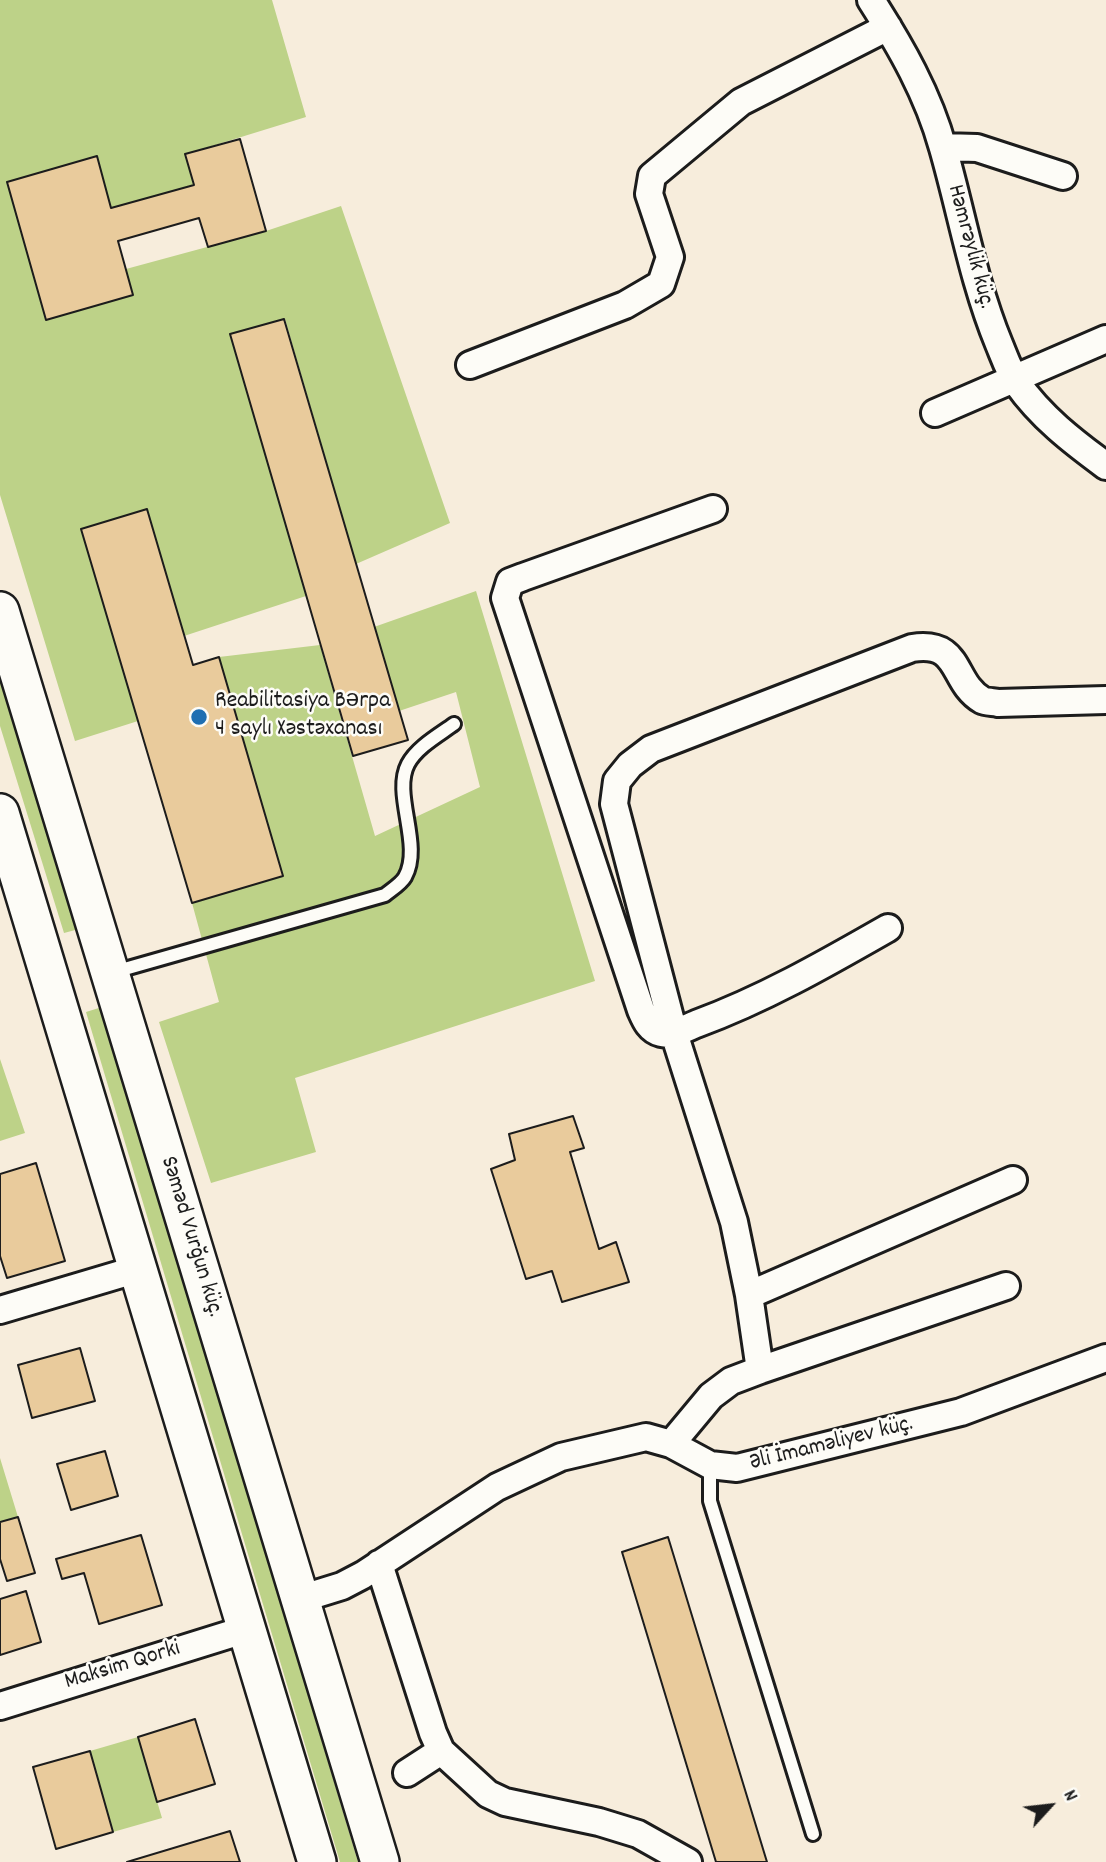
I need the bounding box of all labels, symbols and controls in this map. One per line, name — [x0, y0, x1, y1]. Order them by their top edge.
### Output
street label: Həmrəylik küç. — [939, 182, 999, 312]
place label: Reabilitasiya Bәrpa 4 saylı Xəstəxanası — [215, 689, 390, 745]
marker: Reabilitasiya Bәrpa 4 saylı Xəstəxanası — [189, 707, 209, 727]
street label: Səməd Vurğun küç. — [152, 1153, 228, 1321]
street label: Əli İmaməliyev küç. — [748, 1411, 916, 1479]
street label: Maksim Qorki — [62, 1636, 184, 1698]
north arrow — [1015, 1771, 1085, 1841]
text: N — [1055, 1786, 1083, 1807]

